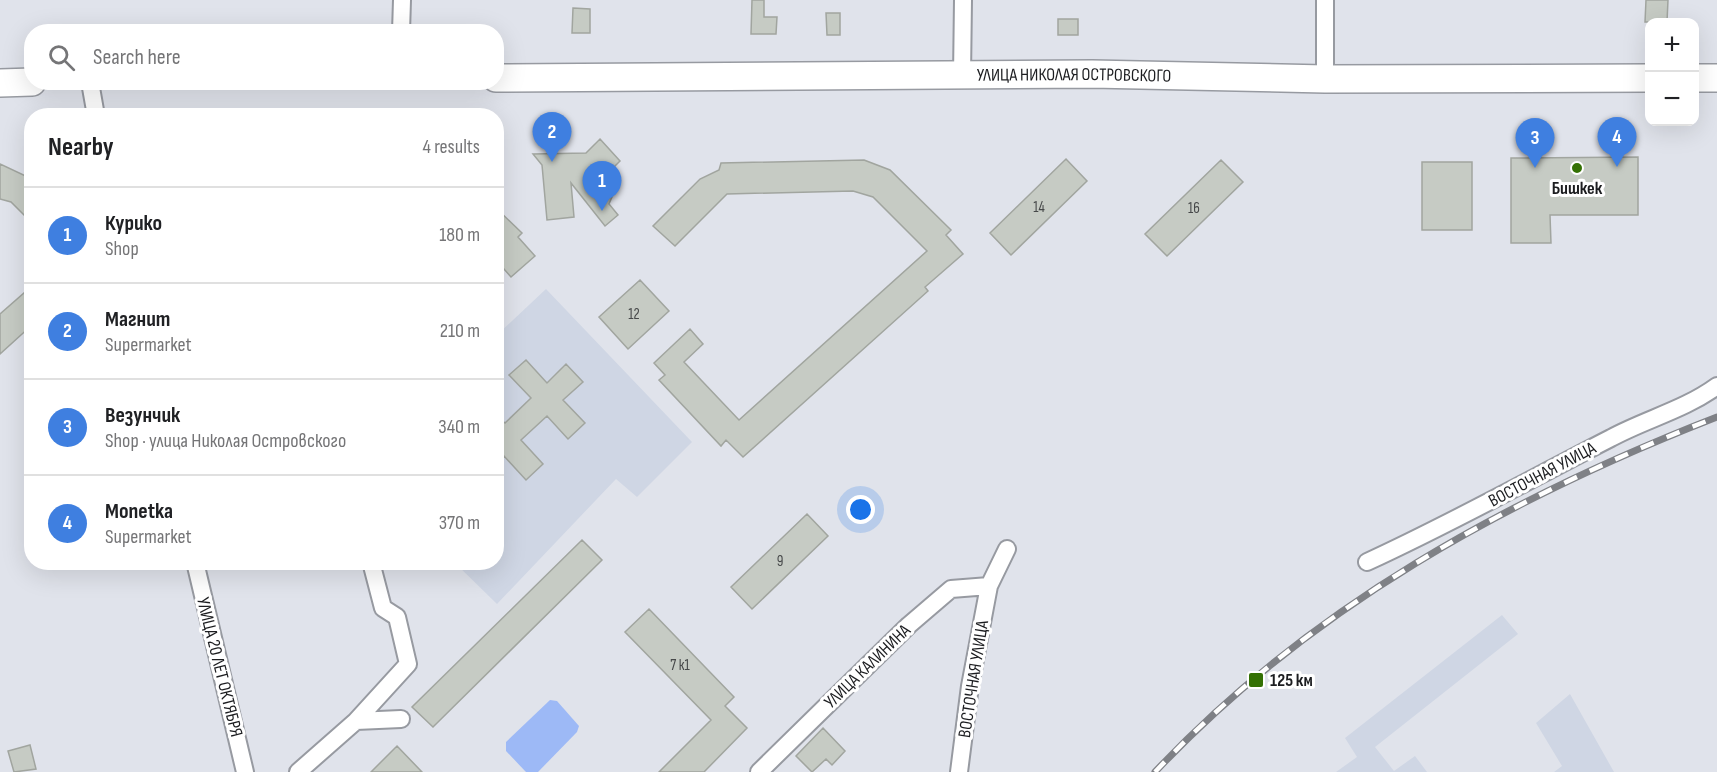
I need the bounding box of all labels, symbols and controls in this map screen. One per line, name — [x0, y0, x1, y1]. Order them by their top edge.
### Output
map controls — [1645, 18, 1699, 126]
button: + — [1645, 18, 1699, 72]
search box — [24, 24, 504, 90]
icon: search — [45, 41, 78, 74]
text: Search here — [93, 44, 180, 71]
street label: УЛИЦА НИКОЛАЯ ОСТРОВСКОГО — [977, 64, 1172, 87]
button: − — [1645, 72, 1699, 126]
pin: 2 — [532, 112, 572, 162]
pin: 3 — [1516, 118, 1555, 168]
pin: 4 — [1598, 118, 1636, 167]
text: Nearby — [48, 132, 114, 163]
text: 4 results — [423, 135, 480, 159]
marker: Бишкек — [1570, 161, 1584, 175]
pin: 1 — [582, 162, 622, 211]
place label: Бишкек — [1552, 178, 1603, 199]
house number: 14 — [1033, 198, 1045, 217]
house number: 16 — [1188, 199, 1200, 218]
text: Курико — [105, 210, 162, 237]
text: 1 — [64, 223, 71, 247]
text: 180 m — [439, 223, 480, 247]
text: Shop — [105, 237, 139, 261]
house number: 12 — [628, 305, 640, 324]
text: Магнит — [105, 306, 170, 333]
text: 2 — [63, 319, 72, 343]
text: 210 m — [440, 319, 480, 343]
text: Supermarket — [105, 333, 192, 357]
text: Везунчик — [105, 402, 180, 429]
text: 3 — [63, 415, 72, 439]
text: 340 m — [438, 415, 480, 439]
text: Shop · улица Николая Островского — [105, 429, 346, 453]
street label: ВОСТОЧНАЯ УЛИЦА — [1485, 437, 1600, 511]
your location — [846, 495, 875, 524]
text: Monetka — [105, 498, 173, 525]
text: 4 — [63, 511, 72, 535]
text: 370 m — [439, 511, 480, 535]
text: Supermarket — [105, 525, 192, 549]
house number: 9 — [777, 552, 783, 571]
street label: УЛИЦА 20 ЛЕТ ОКТЯБРЯ — [192, 595, 247, 739]
street label: ВОСТОЧНАЯ УЛИЦА — [954, 619, 993, 739]
street label: УЛИЦА КАЛИНИНА — [820, 620, 915, 713]
house number: 7 к1 — [670, 656, 690, 675]
place label: 125 км — [1270, 670, 1313, 691]
marker: 125 км — [1247, 671, 1265, 689]

